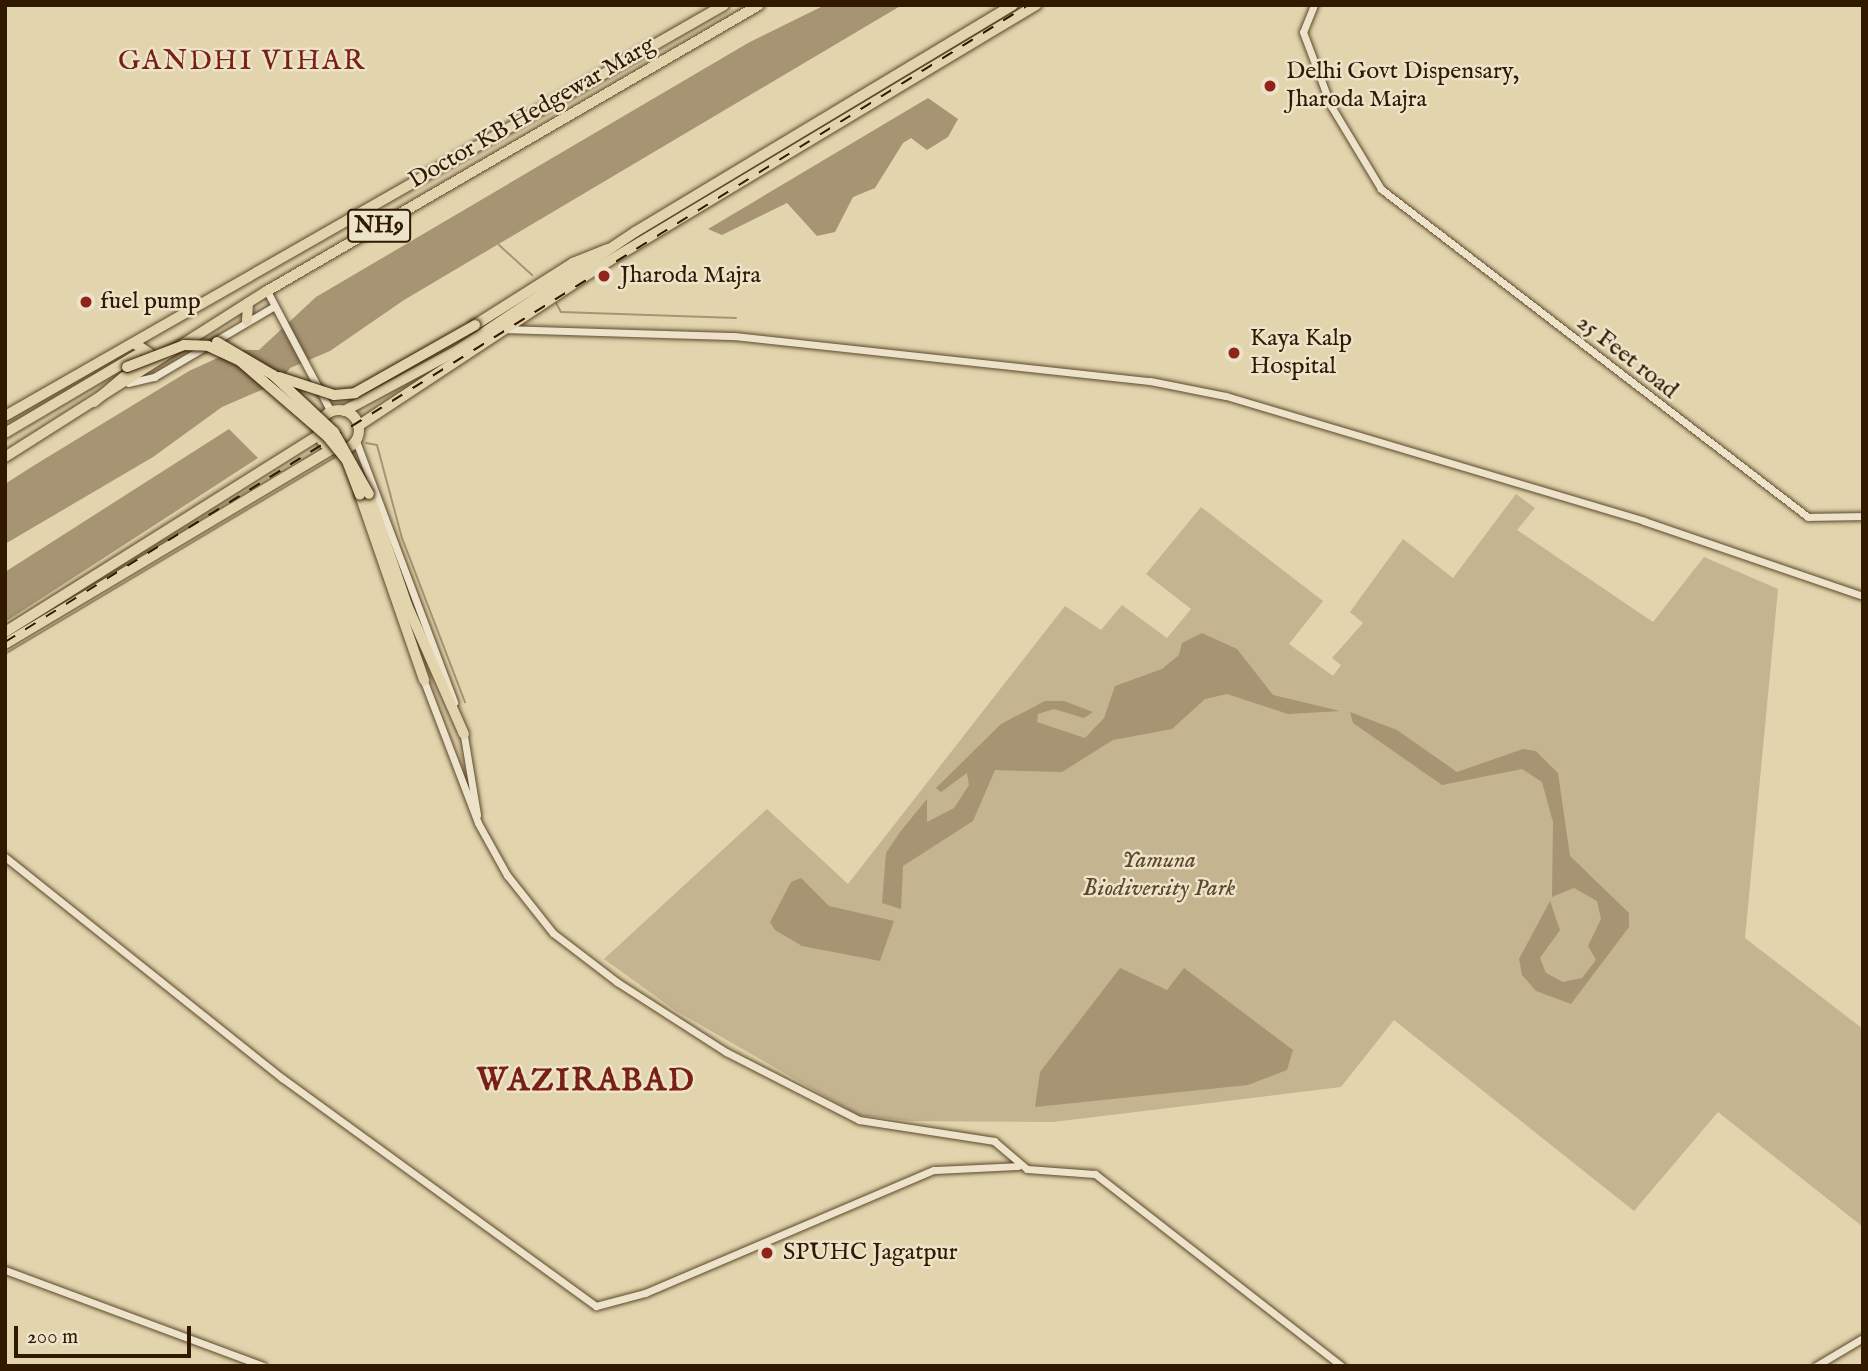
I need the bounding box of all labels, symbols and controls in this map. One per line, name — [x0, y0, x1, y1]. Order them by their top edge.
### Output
street label: Doctor KB Hedgewar Marg — [404, 31, 660, 195]
district label: GANDHI VIHAR — [119, 45, 365, 79]
place label: Delhi Govt Dispensary, Jharoda Majra — [1286, 58, 1519, 114]
marker: Delhi Govt Dispensary, Jharoda Majra — [1260, 76, 1280, 96]
road number: NH9 — [346, 206, 412, 246]
place label: Jharoda Majra — [620, 262, 761, 290]
marker: Jharoda Majra — [594, 266, 614, 286]
place label: fuel pump — [100, 288, 201, 316]
marker: fuel pump — [78, 294, 94, 310]
street label: 25 Feet road — [1571, 309, 1683, 405]
place label: Kaya Kalp Hospital — [1250, 325, 1352, 381]
marker: Kaya Kalp Hospital — [1224, 343, 1244, 363]
park label: Yamuna Biodiversity Park — [1083, 847, 1235, 903]
district label: WAZIRABAD — [478, 1063, 694, 1101]
place label: SPUHC Jagatpur — [783, 1239, 958, 1267]
marker: SPUHC Jagatpur — [757, 1243, 777, 1263]
scale bar — [18, 1312, 194, 1356]
text: 200 m — [27, 1324, 78, 1351]

